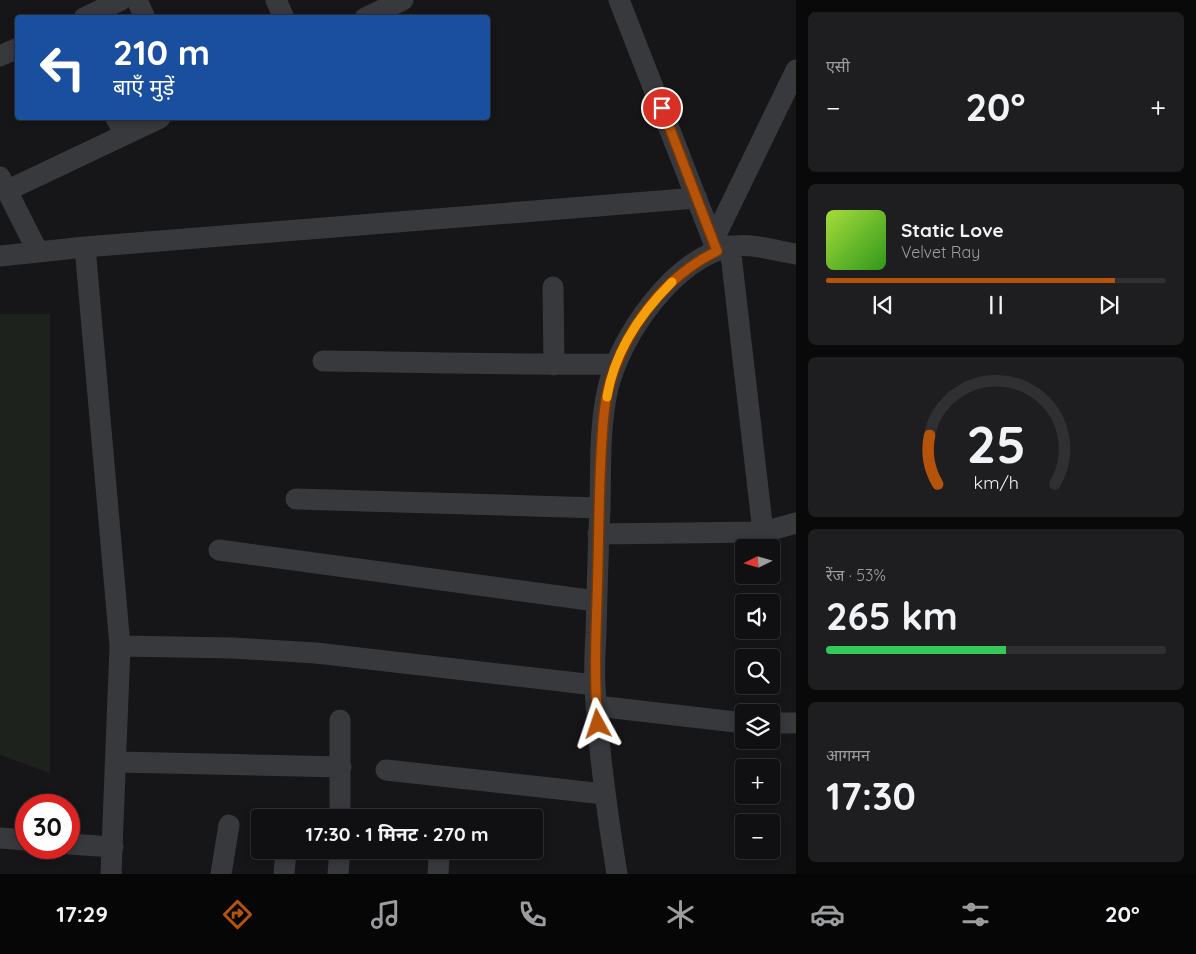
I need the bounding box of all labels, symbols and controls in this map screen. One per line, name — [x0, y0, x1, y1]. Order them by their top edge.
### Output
text: 210 m — [113, 30, 210, 74]
icon: left — [30, 35, 95, 100]
text: एसी — [826, 56, 850, 76]
text: बाएँ मुड़ें — [113, 73, 174, 101]
text: 20° — [965, 83, 1025, 131]
pin — [641, 87, 683, 129]
text: − — [826, 90, 841, 125]
text: + — [1150, 90, 1166, 125]
icon: arrive — [648, 94, 676, 122]
text: Static Love — [901, 218, 1004, 242]
text: Velvet Ray — [901, 242, 980, 262]
icon: previous — [869, 291, 897, 319]
icon: pause — [982, 291, 1010, 319]
icon: next — [1095, 291, 1123, 319]
text: 25 — [966, 411, 1026, 476]
text: km/h — [973, 471, 1019, 493]
north arrow — [735, 539, 780, 584]
map controls — [735, 539, 780, 859]
text: रेंज · 53% — [826, 565, 886, 585]
text: 265 km — [826, 592, 958, 640]
button: sound — [735, 594, 780, 639]
button: search — [735, 649, 780, 694]
position arrow — [571, 697, 623, 749]
button: layers — [735, 704, 780, 749]
text: आगमन — [826, 745, 870, 765]
button: + — [735, 759, 780, 804]
text: 17:30 — [826, 772, 916, 820]
speed limit sign: 30 — [15, 794, 80, 859]
button: − — [735, 814, 780, 859]
text: 17:30 · 1 मिनट · 270 m — [306, 822, 488, 846]
icon: directions — [220, 897, 255, 932]
icon: music — [368, 897, 403, 932]
icon: phone — [515, 897, 550, 932]
icon: climate — [663, 897, 698, 932]
icon: car — [810, 897, 845, 932]
icon: filters — [958, 897, 993, 932]
text: 17:29 — [56, 900, 108, 928]
text: 20° — [1105, 900, 1140, 928]

